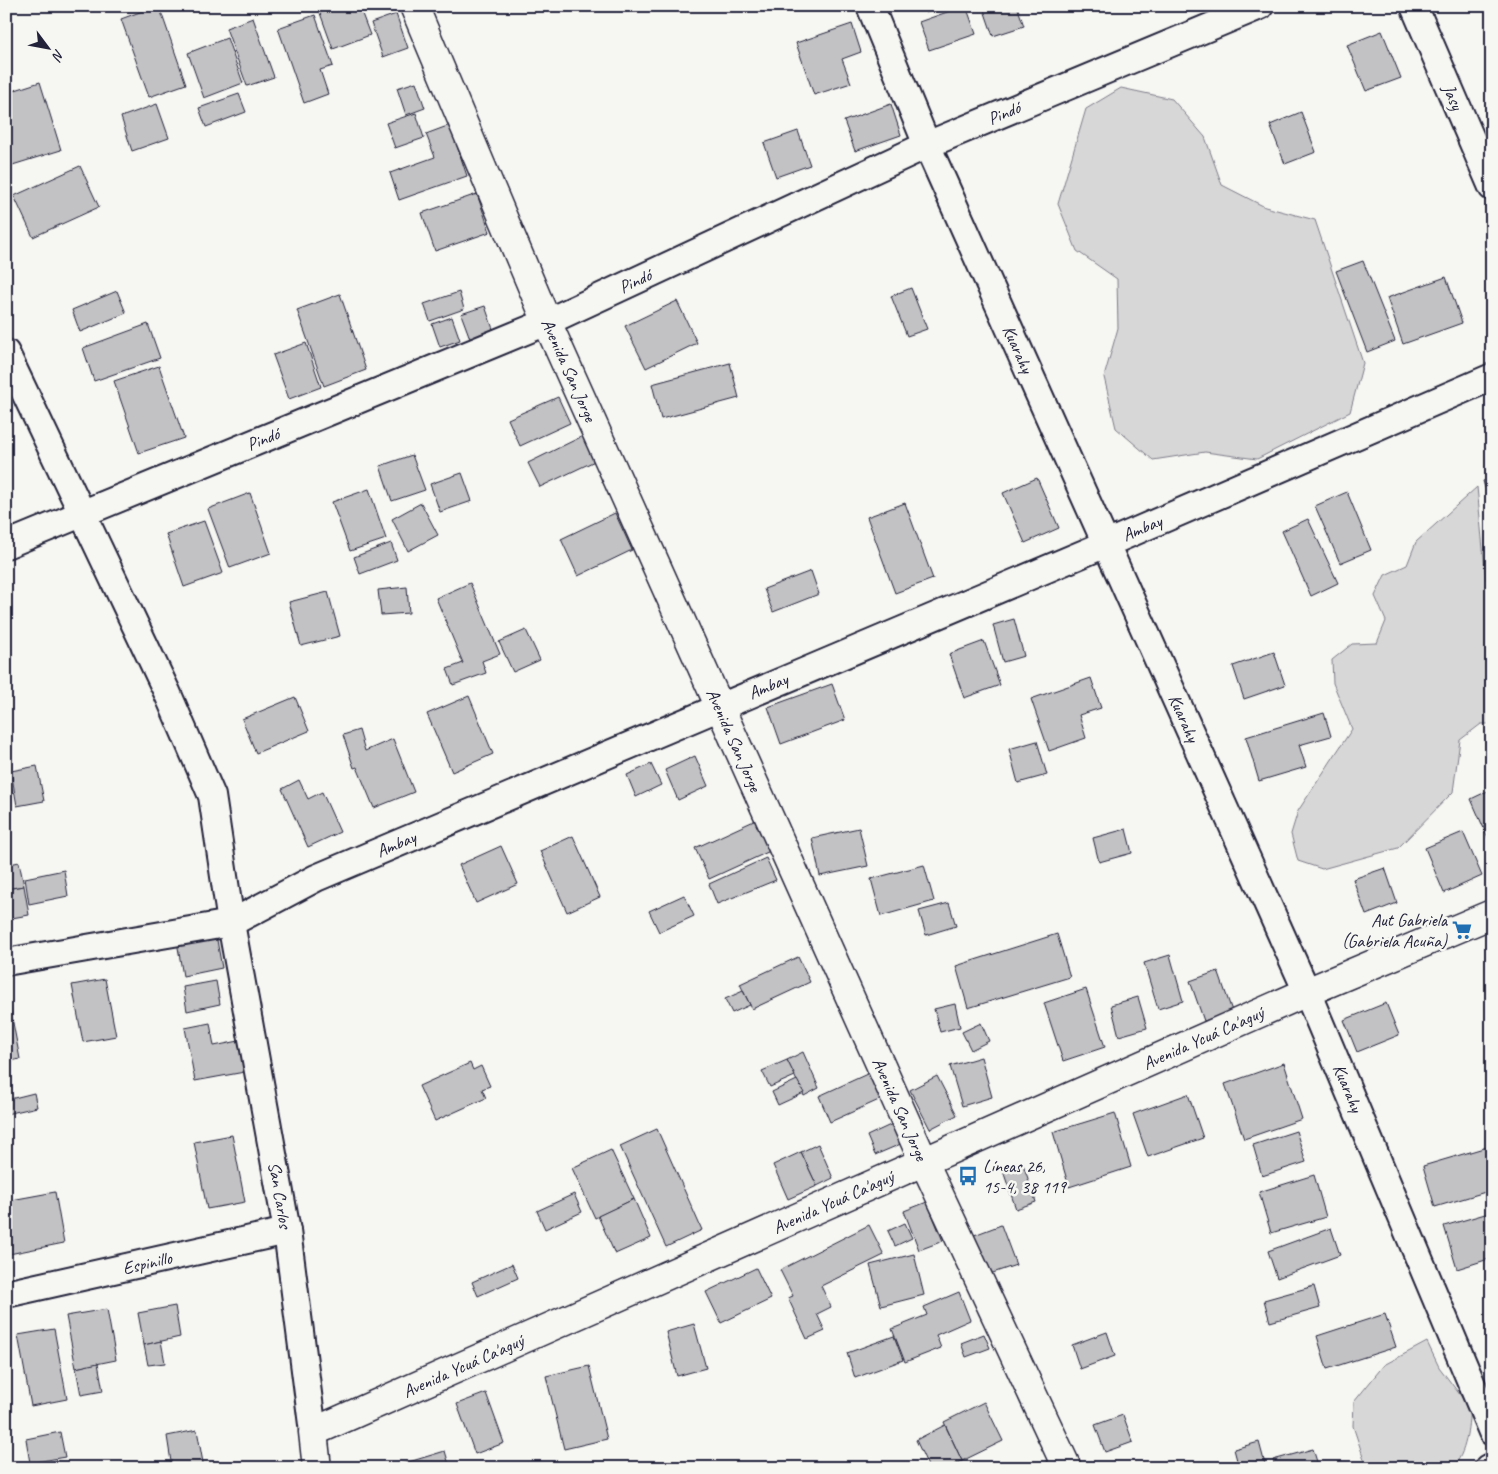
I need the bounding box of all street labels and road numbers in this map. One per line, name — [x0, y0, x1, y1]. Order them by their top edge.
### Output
street label: Jasy — [1438, 80, 1469, 115]
street label: Pindó — [984, 95, 1026, 130]
street label: Pindó — [615, 263, 657, 298]
street label: Avenida San Jorge — [536, 315, 602, 426]
street label: Kuarahy — [998, 322, 1039, 378]
street label: Pindó — [243, 422, 285, 455]
street label: Ambay — [1119, 509, 1167, 546]
street label: Ambay — [745, 667, 793, 704]
street label: Avenida San Jorge — [701, 685, 767, 796]
street label: Kuarahy — [1164, 691, 1205, 747]
street label: Ambay — [373, 825, 421, 862]
street label: Avenida Ycuá Ca'aguý — [1139, 1001, 1268, 1074]
street label: Avenida San Jorge — [867, 1054, 933, 1165]
street label: Kuarahy — [1328, 1061, 1369, 1117]
street label: San Carlos — [263, 1160, 297, 1232]
street label: Avenida Ycuá Ca'aguý — [769, 1165, 898, 1238]
street label: Espinillo — [120, 1246, 175, 1279]
street label: Avenida Ycuá Ca'aguý — [399, 1329, 528, 1402]

